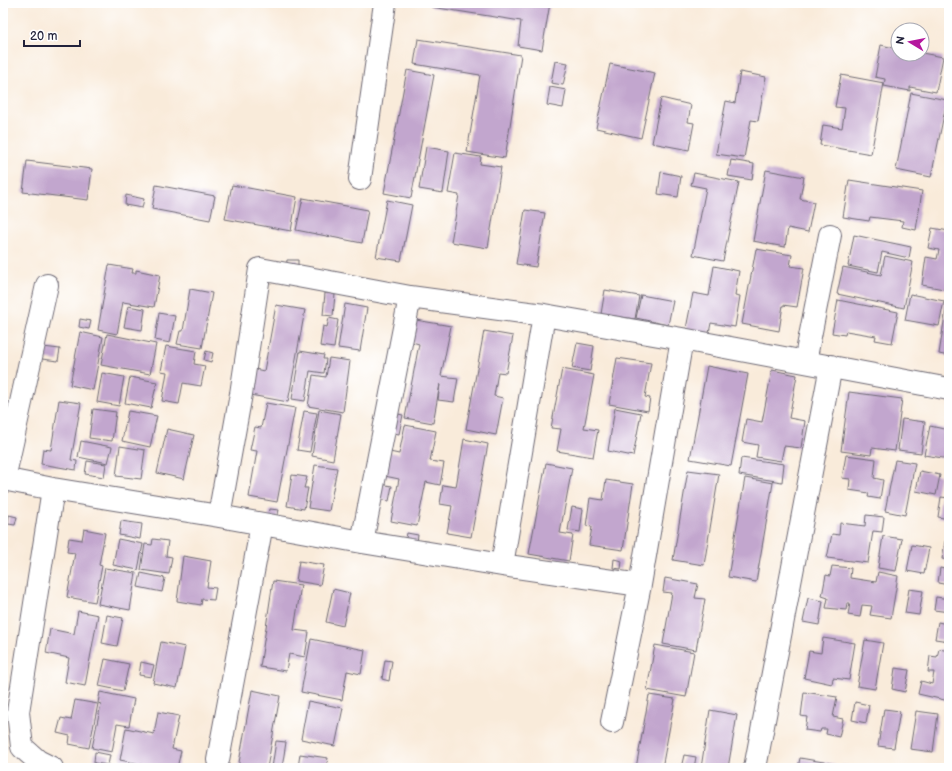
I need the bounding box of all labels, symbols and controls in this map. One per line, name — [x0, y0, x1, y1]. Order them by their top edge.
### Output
scale bar — [24, 22, 80, 48]
north arrow — [890, 22, 930, 62]
text: 20 m — [30, 29, 57, 44]
text: N — [894, 35, 908, 46]

